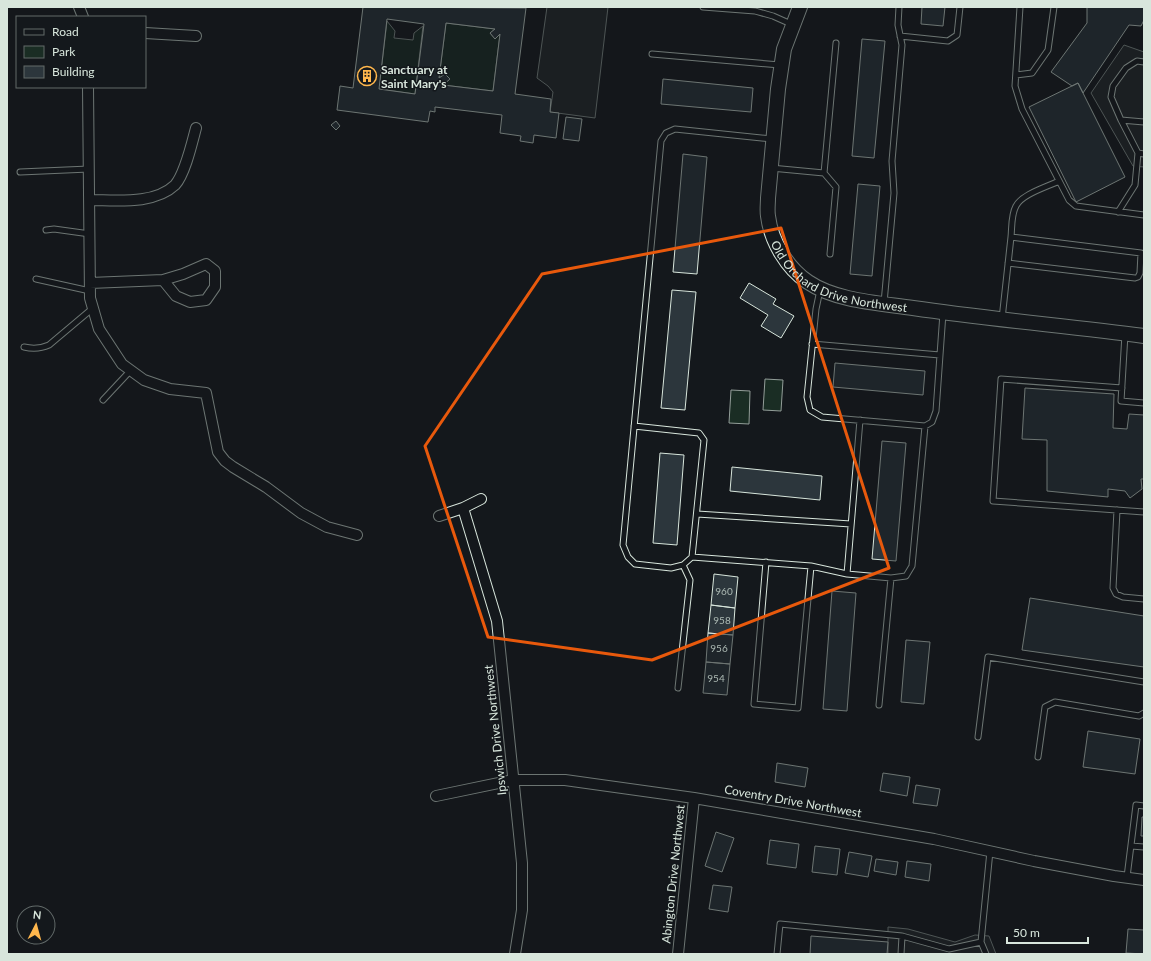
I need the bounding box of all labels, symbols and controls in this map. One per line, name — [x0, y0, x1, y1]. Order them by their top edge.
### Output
legend — [16, 16, 146, 88]
text: Road — [52, 24, 79, 39]
text: Park — [52, 44, 76, 59]
place label: Sanctuary at Saint Mary's — [381, 62, 448, 91]
text: Building — [52, 64, 95, 79]
building icon: Sanctuary at Saint Mary's — [356, 65, 378, 87]
street label: Old Orchard Drive Northwest — [768, 238, 909, 315]
house number: 960 — [715, 585, 733, 597]
house number: 958 — [713, 614, 731, 626]
house number: 956 — [710, 642, 728, 654]
street label: Ipswich Drive Northwest — [481, 663, 509, 796]
house number: 954 — [707, 672, 725, 684]
street label: Coventry Drive Northwest — [723, 782, 863, 821]
street label: Abington Drive Northwest — [658, 803, 688, 944]
north arrow — [16, 905, 56, 945]
text: N — [32, 908, 42, 921]
scale bar — [1007, 919, 1088, 945]
text: 50 m — [1013, 925, 1040, 940]

